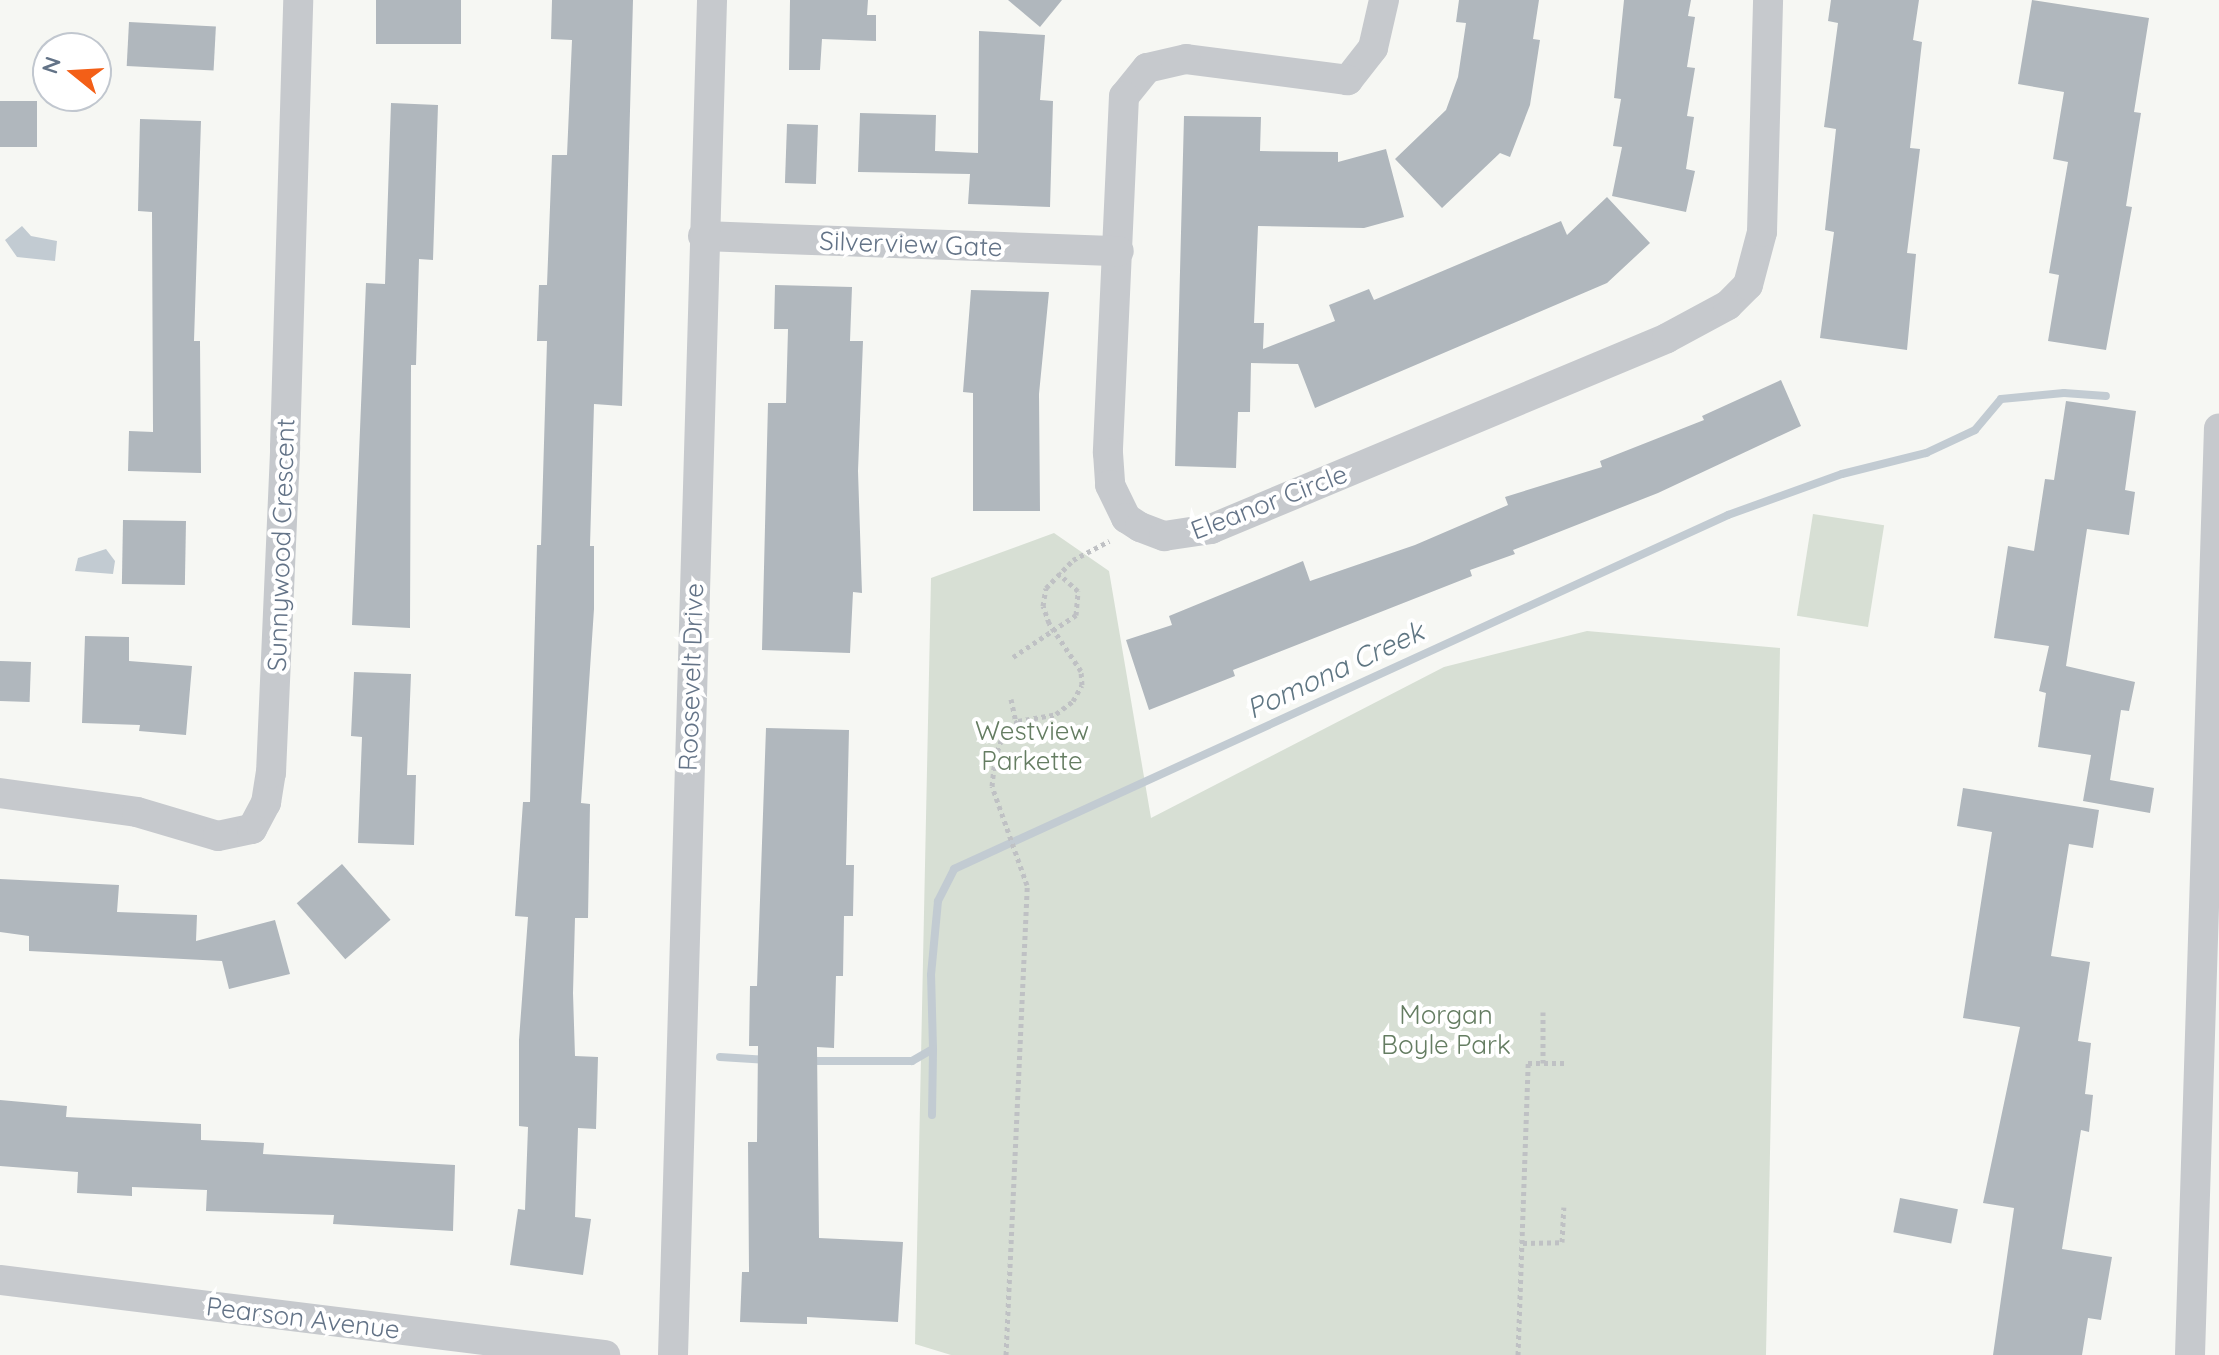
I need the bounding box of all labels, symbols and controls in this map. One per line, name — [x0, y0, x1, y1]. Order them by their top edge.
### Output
north arrow — [32, 32, 112, 112]
text: N — [35, 53, 67, 77]
street label: Silverview Gate — [819, 225, 1003, 263]
street label: Sunnywood Crescent — [261, 418, 301, 672]
street label: Eleanor Circle — [1187, 458, 1351, 546]
street label: Roosevelt Drive — [672, 582, 710, 772]
water label: Pomona Creek — [1241, 614, 1429, 726]
park label: Westview Parkette — [975, 715, 1089, 776]
park label: Morgan Boyle Park — [1381, 999, 1511, 1060]
street label: Pearson Avenue — [204, 1291, 402, 1345]

